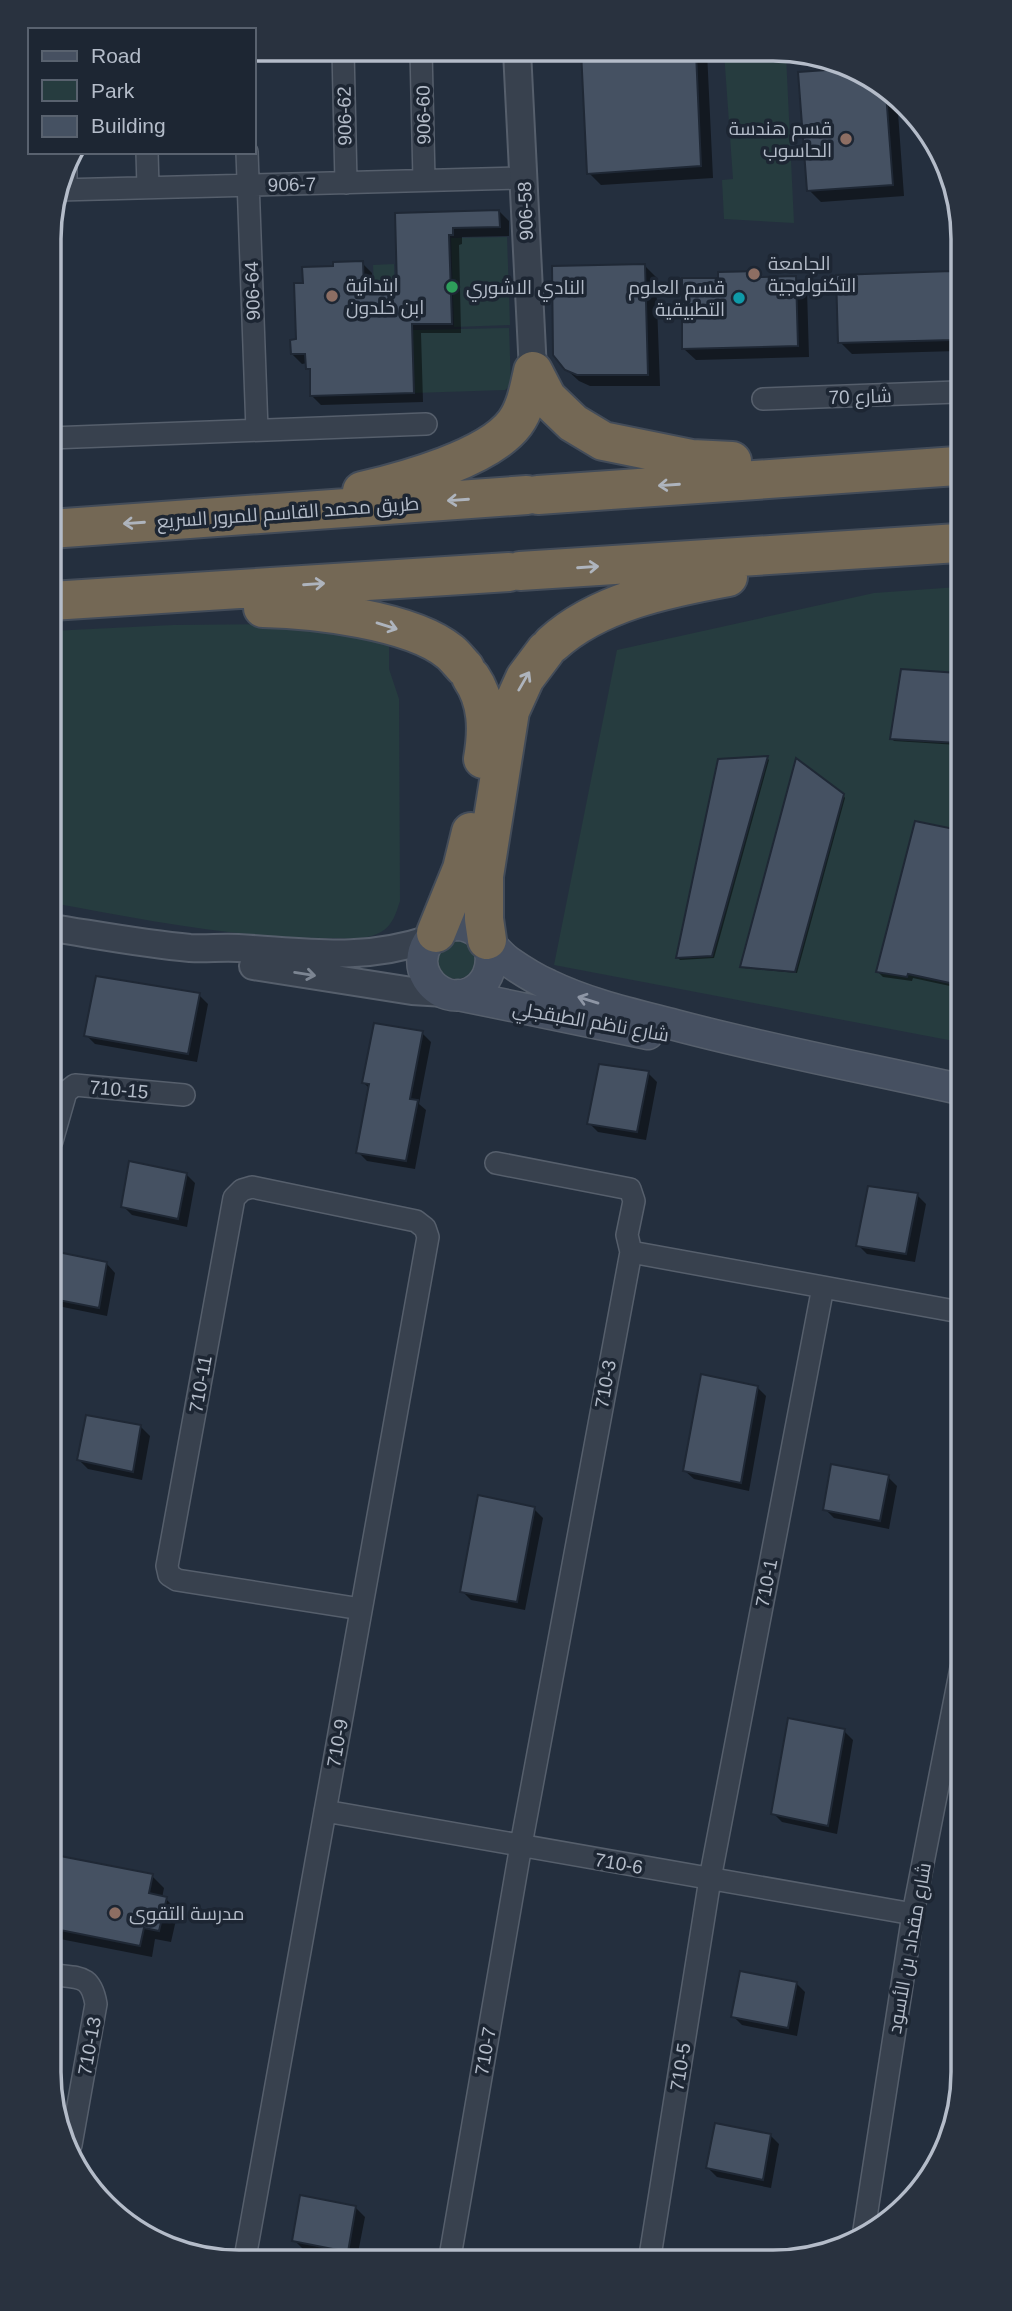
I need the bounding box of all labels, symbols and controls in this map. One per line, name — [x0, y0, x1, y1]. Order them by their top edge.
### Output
legend — [28, 28, 256, 154]
text: Road — [91, 44, 141, 67]
text: Park — [91, 79, 135, 102]
street label: 906-60 — [412, 85, 435, 145]
street label: 906-62 — [333, 86, 356, 146]
text: Building — [91, 114, 166, 137]
place label: قسم هندسة الحاسوب — [729, 118, 832, 162]
marker: قسم هندسة الحاسوب — [838, 131, 854, 147]
street label: 906-7 — [268, 174, 316, 195]
street label: 906-58 — [514, 181, 537, 241]
place label: الجامعة التكنولوجية — [768, 253, 856, 297]
street label: 906-64 — [241, 261, 264, 321]
marker: الجامعة التكنولوجية — [746, 266, 762, 282]
place label: ابتدائية ابن خلدون — [346, 275, 424, 319]
place label: النادي الاشوري — [466, 277, 585, 302]
place label: قسم العلوم التطبيقية — [628, 277, 725, 320]
marker: النادي الاشوري — [444, 279, 460, 295]
marker: ابتدائية ابن خلدون — [324, 288, 340, 304]
marker: قسم العلوم التطبيقية — [731, 290, 747, 306]
street label: شارع 70 — [828, 385, 892, 411]
one-way arrow — [659, 479, 681, 492]
street label: طريق محمد القاسم للمرور السريع — [156, 493, 420, 535]
one-way arrow — [447, 494, 470, 507]
one-way arrow — [123, 517, 146, 530]
one-way arrow — [577, 560, 600, 573]
one-way arrow — [303, 577, 325, 590]
one-way arrow — [375, 620, 397, 633]
one-way arrow — [517, 672, 531, 692]
one-way arrow — [293, 968, 316, 981]
one-way arrow — [578, 992, 600, 1005]
street label: شارع ناظم الطبقجلي — [510, 997, 671, 1050]
street label: 710-15 — [89, 1076, 149, 1103]
street label: 710-11 — [185, 1354, 216, 1414]
street label: 710-3 — [591, 1358, 620, 1410]
street label: 710-1 — [752, 1557, 781, 1609]
street label: 710-9 — [323, 1717, 352, 1769]
street label: 710-6 — [593, 1849, 645, 1878]
street label: شارع مقداد بن الأسود — [884, 1861, 938, 2036]
place label: مدرسة التقوى — [129, 1903, 244, 1925]
marker: مدرسة التقوى — [107, 1905, 123, 1921]
street label: 710-13 — [74, 2015, 105, 2077]
street label: 710-7 — [471, 2025, 500, 2077]
street label: 710-5 — [666, 2041, 695, 2093]

